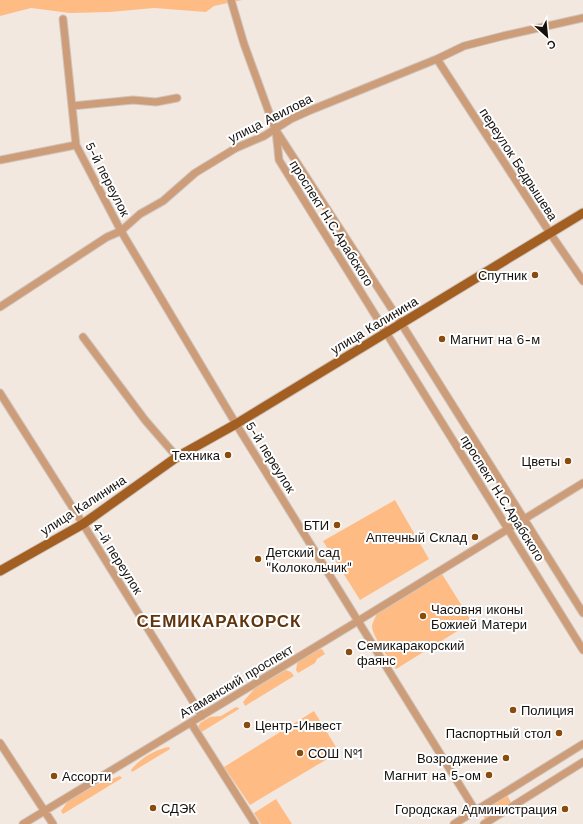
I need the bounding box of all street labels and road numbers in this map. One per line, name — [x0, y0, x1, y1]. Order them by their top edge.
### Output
street label: улица Авилова — [226, 91, 315, 146]
street label: переулок Бедрышева — [477, 105, 561, 224]
street label: 5-й переулок — [82, 140, 133, 219]
street label: проспект Н.С.Арабского — [287, 157, 377, 289]
street label: улица Калинина — [328, 293, 421, 357]
street label: 5-й переулок — [243, 419, 299, 496]
street label: проспект Н.С.Арабского — [458, 432, 548, 564]
street label: улица Калинина — [38, 472, 129, 539]
street label: 4-й переулок — [90, 520, 146, 597]
street label: Атаманский проспект — [177, 642, 296, 721]

